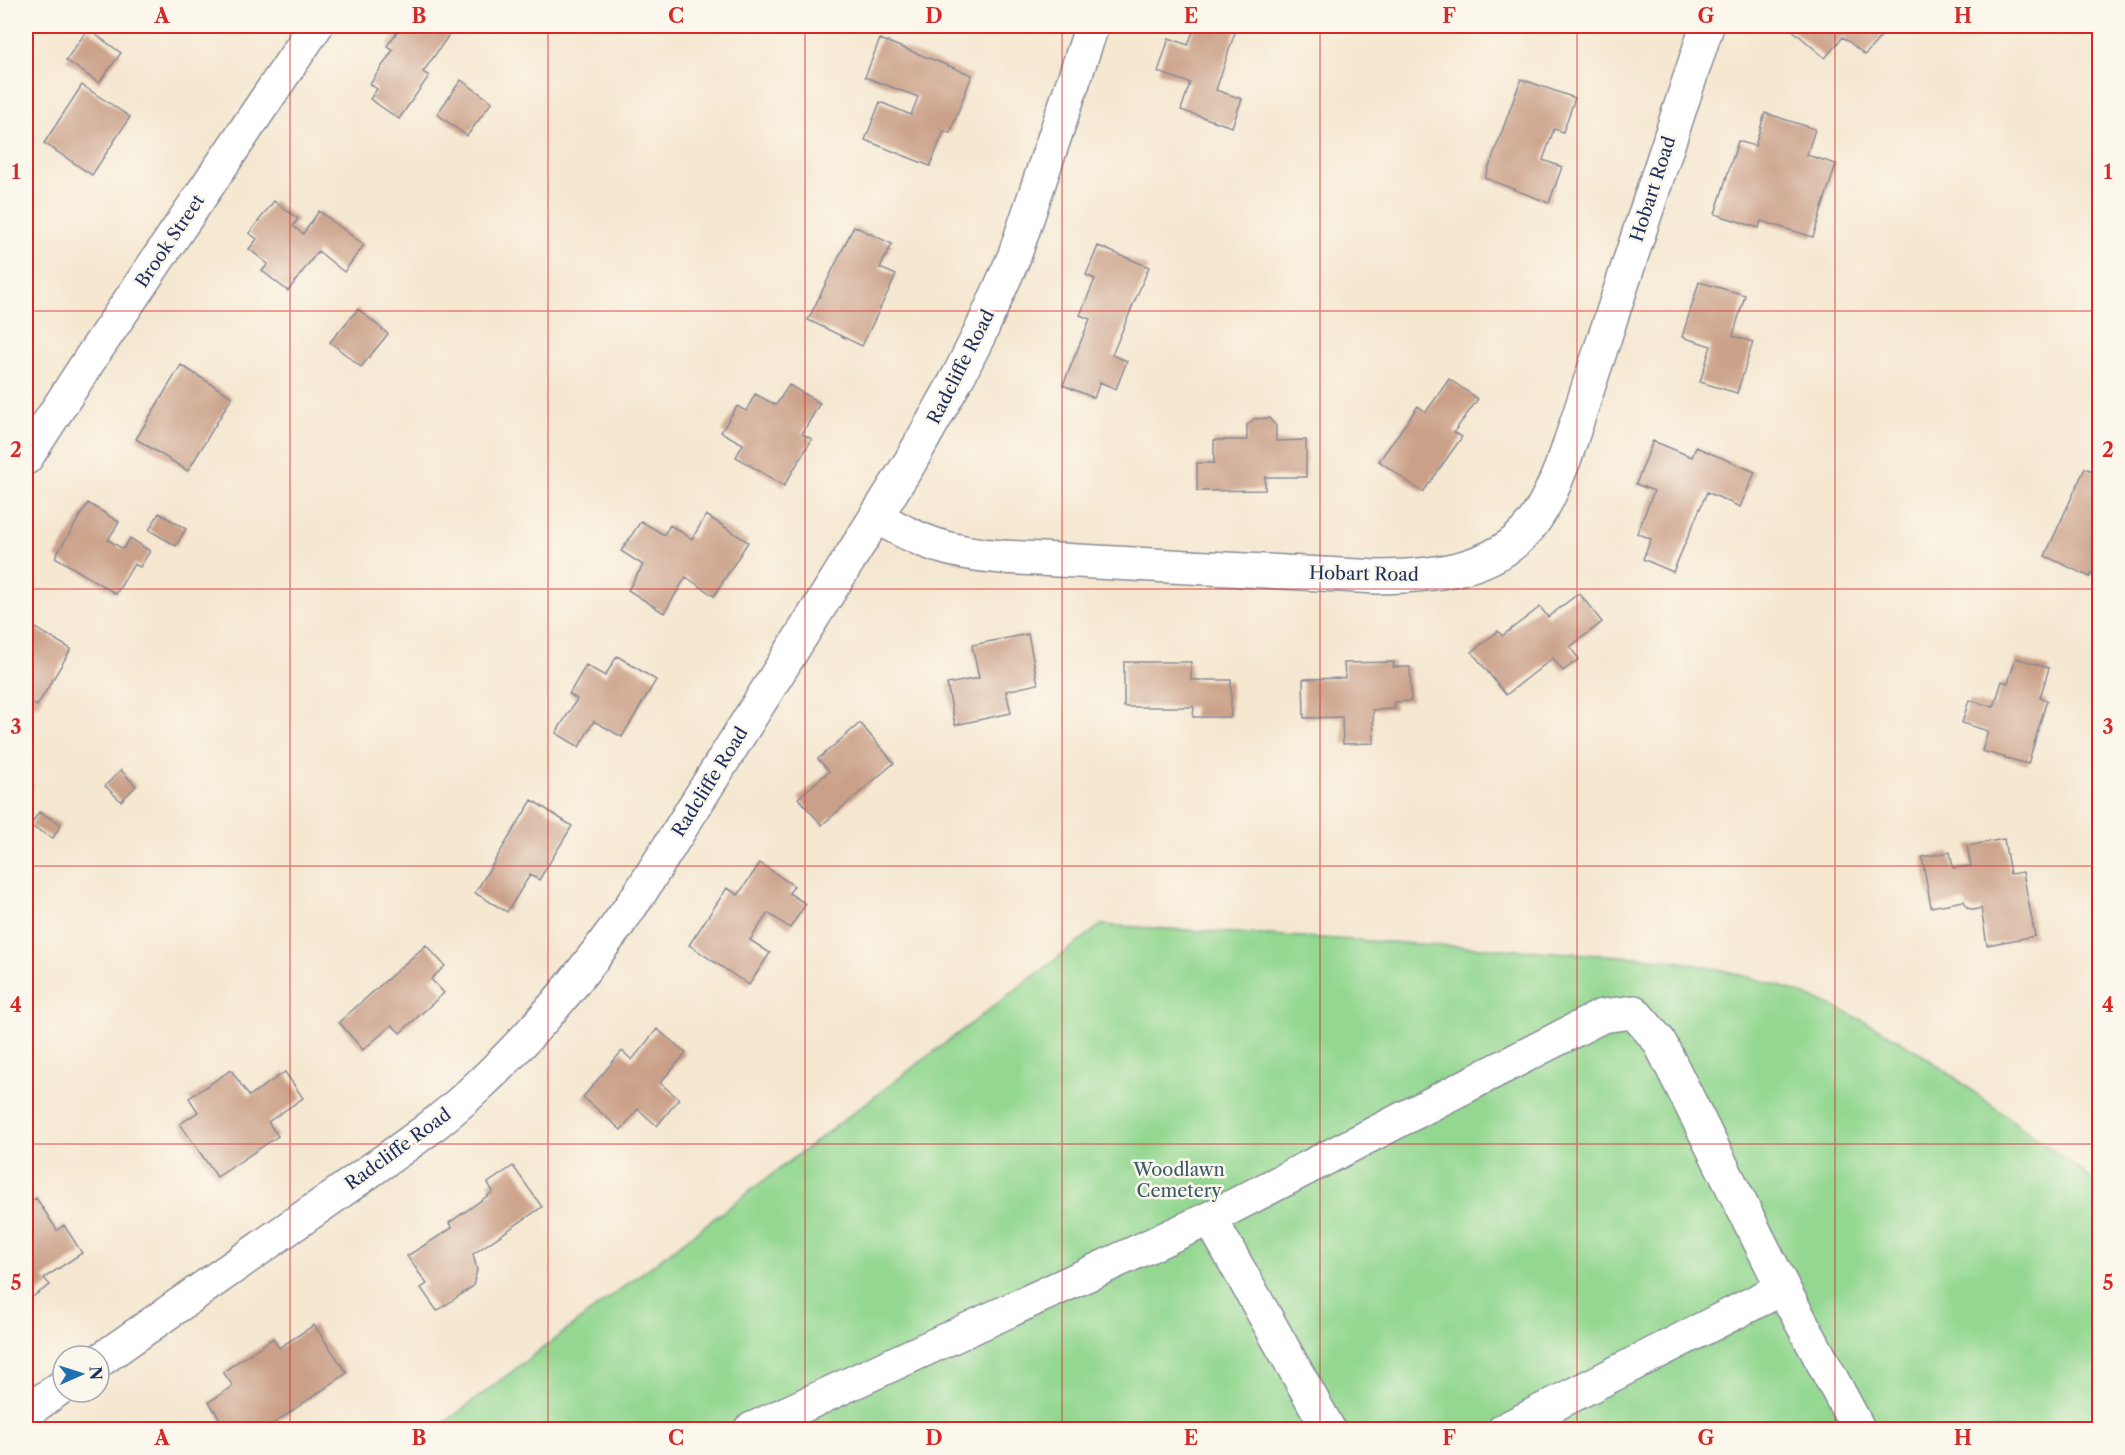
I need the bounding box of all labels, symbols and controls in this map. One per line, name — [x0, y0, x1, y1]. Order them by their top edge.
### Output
text: A — [153, 4, 170, 28]
text: B — [412, 4, 427, 28]
text: C — [668, 4, 684, 28]
text: D — [925, 4, 943, 28]
text: E — [1184, 4, 1198, 28]
text: F — [1442, 4, 1456, 28]
text: G — [1698, 4, 1715, 28]
text: H — [1954, 4, 1972, 28]
street label: Hobart Road — [1626, 133, 1680, 245]
text: 1 — [12, 160, 21, 184]
text: 1 — [2104, 160, 2113, 184]
street label: Brook Street — [131, 190, 210, 292]
street label: Radcliffe Road — [923, 306, 999, 428]
text: 2 — [10, 438, 22, 462]
text: 2 — [2102, 438, 2114, 462]
street label: Hobart Road — [1309, 562, 1419, 586]
text: 3 — [10, 715, 22, 739]
text: 3 — [2102, 715, 2114, 739]
street label: Radcliffe Road — [667, 723, 753, 841]
text: 4 — [10, 993, 22, 1017]
text: 4 — [2102, 993, 2114, 1017]
street label: Radcliffe Road — [341, 1103, 455, 1195]
park label: Woodlawn Cemetery — [1132, 1159, 1225, 1202]
text: 5 — [10, 1271, 22, 1295]
text: 5 — [2102, 1271, 2114, 1295]
north arrow — [51, 1344, 111, 1404]
text: N — [86, 1366, 106, 1381]
text: A — [153, 1426, 170, 1450]
text: B — [412, 1426, 427, 1450]
text: C — [668, 1426, 684, 1450]
text: D — [925, 1426, 943, 1450]
text: E — [1184, 1426, 1198, 1450]
text: F — [1442, 1426, 1456, 1450]
text: G — [1698, 1426, 1715, 1450]
text: H — [1954, 1426, 1972, 1450]

